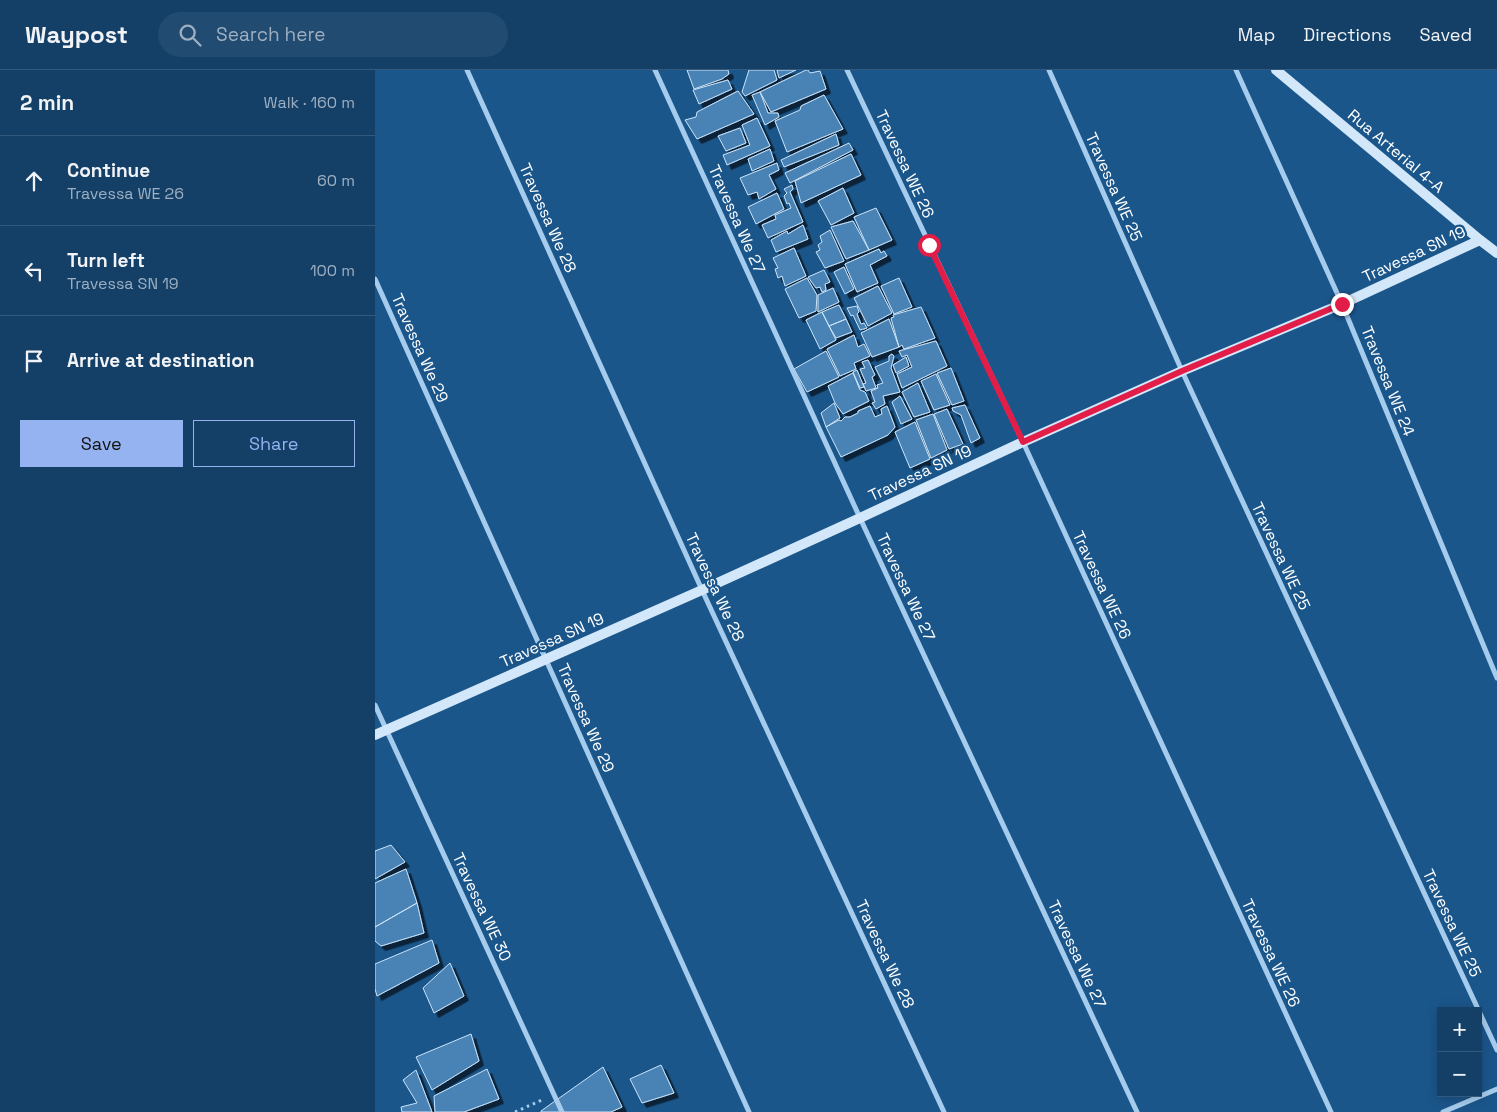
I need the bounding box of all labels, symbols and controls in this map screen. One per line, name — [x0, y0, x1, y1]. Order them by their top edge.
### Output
search box — [158, 12, 508, 57]
text: Waypost — [25, 19, 128, 50]
icon: search — [176, 21, 204, 49]
text: Search here — [216, 22, 326, 47]
text: Map — [1238, 23, 1275, 46]
text: Directions — [1303, 23, 1392, 46]
text: Saved — [1420, 23, 1472, 46]
text: 2 min — [20, 89, 74, 116]
text: Walk · 160 m — [264, 92, 355, 113]
street label: Rua Arterial 4-A — [1343, 104, 1449, 198]
street label: Travessa WE 26 — [871, 107, 939, 221]
street label: Travessa WE 25 — [1081, 129, 1147, 245]
text: Continue — [67, 158, 150, 183]
street label: Travessa We 28 — [515, 160, 581, 276]
street label: Travessa We 27 — [704, 162, 770, 276]
icon: ahead — [20, 167, 48, 195]
text: 60 m — [317, 170, 355, 191]
text: Travessa WE 26 — [67, 183, 184, 204]
street label: Travessa SN 19 — [1359, 221, 1469, 287]
route start — [918, 234, 941, 257]
text: Turn left — [67, 248, 145, 273]
icon: left — [20, 257, 48, 285]
text: 100 m — [310, 260, 355, 281]
text: Travessa SN 19 — [67, 273, 179, 294]
street label: Travessa We 29 — [387, 290, 453, 406]
route end — [1331, 293, 1354, 316]
street label: Travessa WE 24 — [1356, 323, 1420, 439]
icon: arrive — [20, 347, 48, 375]
text: Arrive at destination — [67, 348, 255, 373]
button: Save — [20, 420, 183, 467]
button: Share — [193, 420, 355, 467]
street label: Travessa SN 19 — [865, 440, 975, 506]
street label: Travessa WE 25 — [1247, 499, 1315, 613]
street label: Travessa WE 26 — [1068, 528, 1136, 642]
street label: Travessa We 28 — [681, 529, 749, 645]
street label: Travessa We 27 — [872, 530, 940, 644]
street label: Travessa SN 19 — [497, 608, 607, 672]
street label: Travessa We 29 — [553, 660, 619, 776]
street label: Travessa WE 30 — [448, 849, 516, 965]
street label: Travessa WE 25 — [1418, 866, 1486, 980]
street label: Travessa We 28 — [851, 896, 919, 1012]
street label: Travessa WE 26 — [1237, 896, 1305, 1010]
street label: Travessa We 27 — [1043, 897, 1111, 1011]
map controls — [1437, 1007, 1482, 1097]
button: + — [1437, 1007, 1482, 1052]
button: − — [1437, 1052, 1482, 1097]

